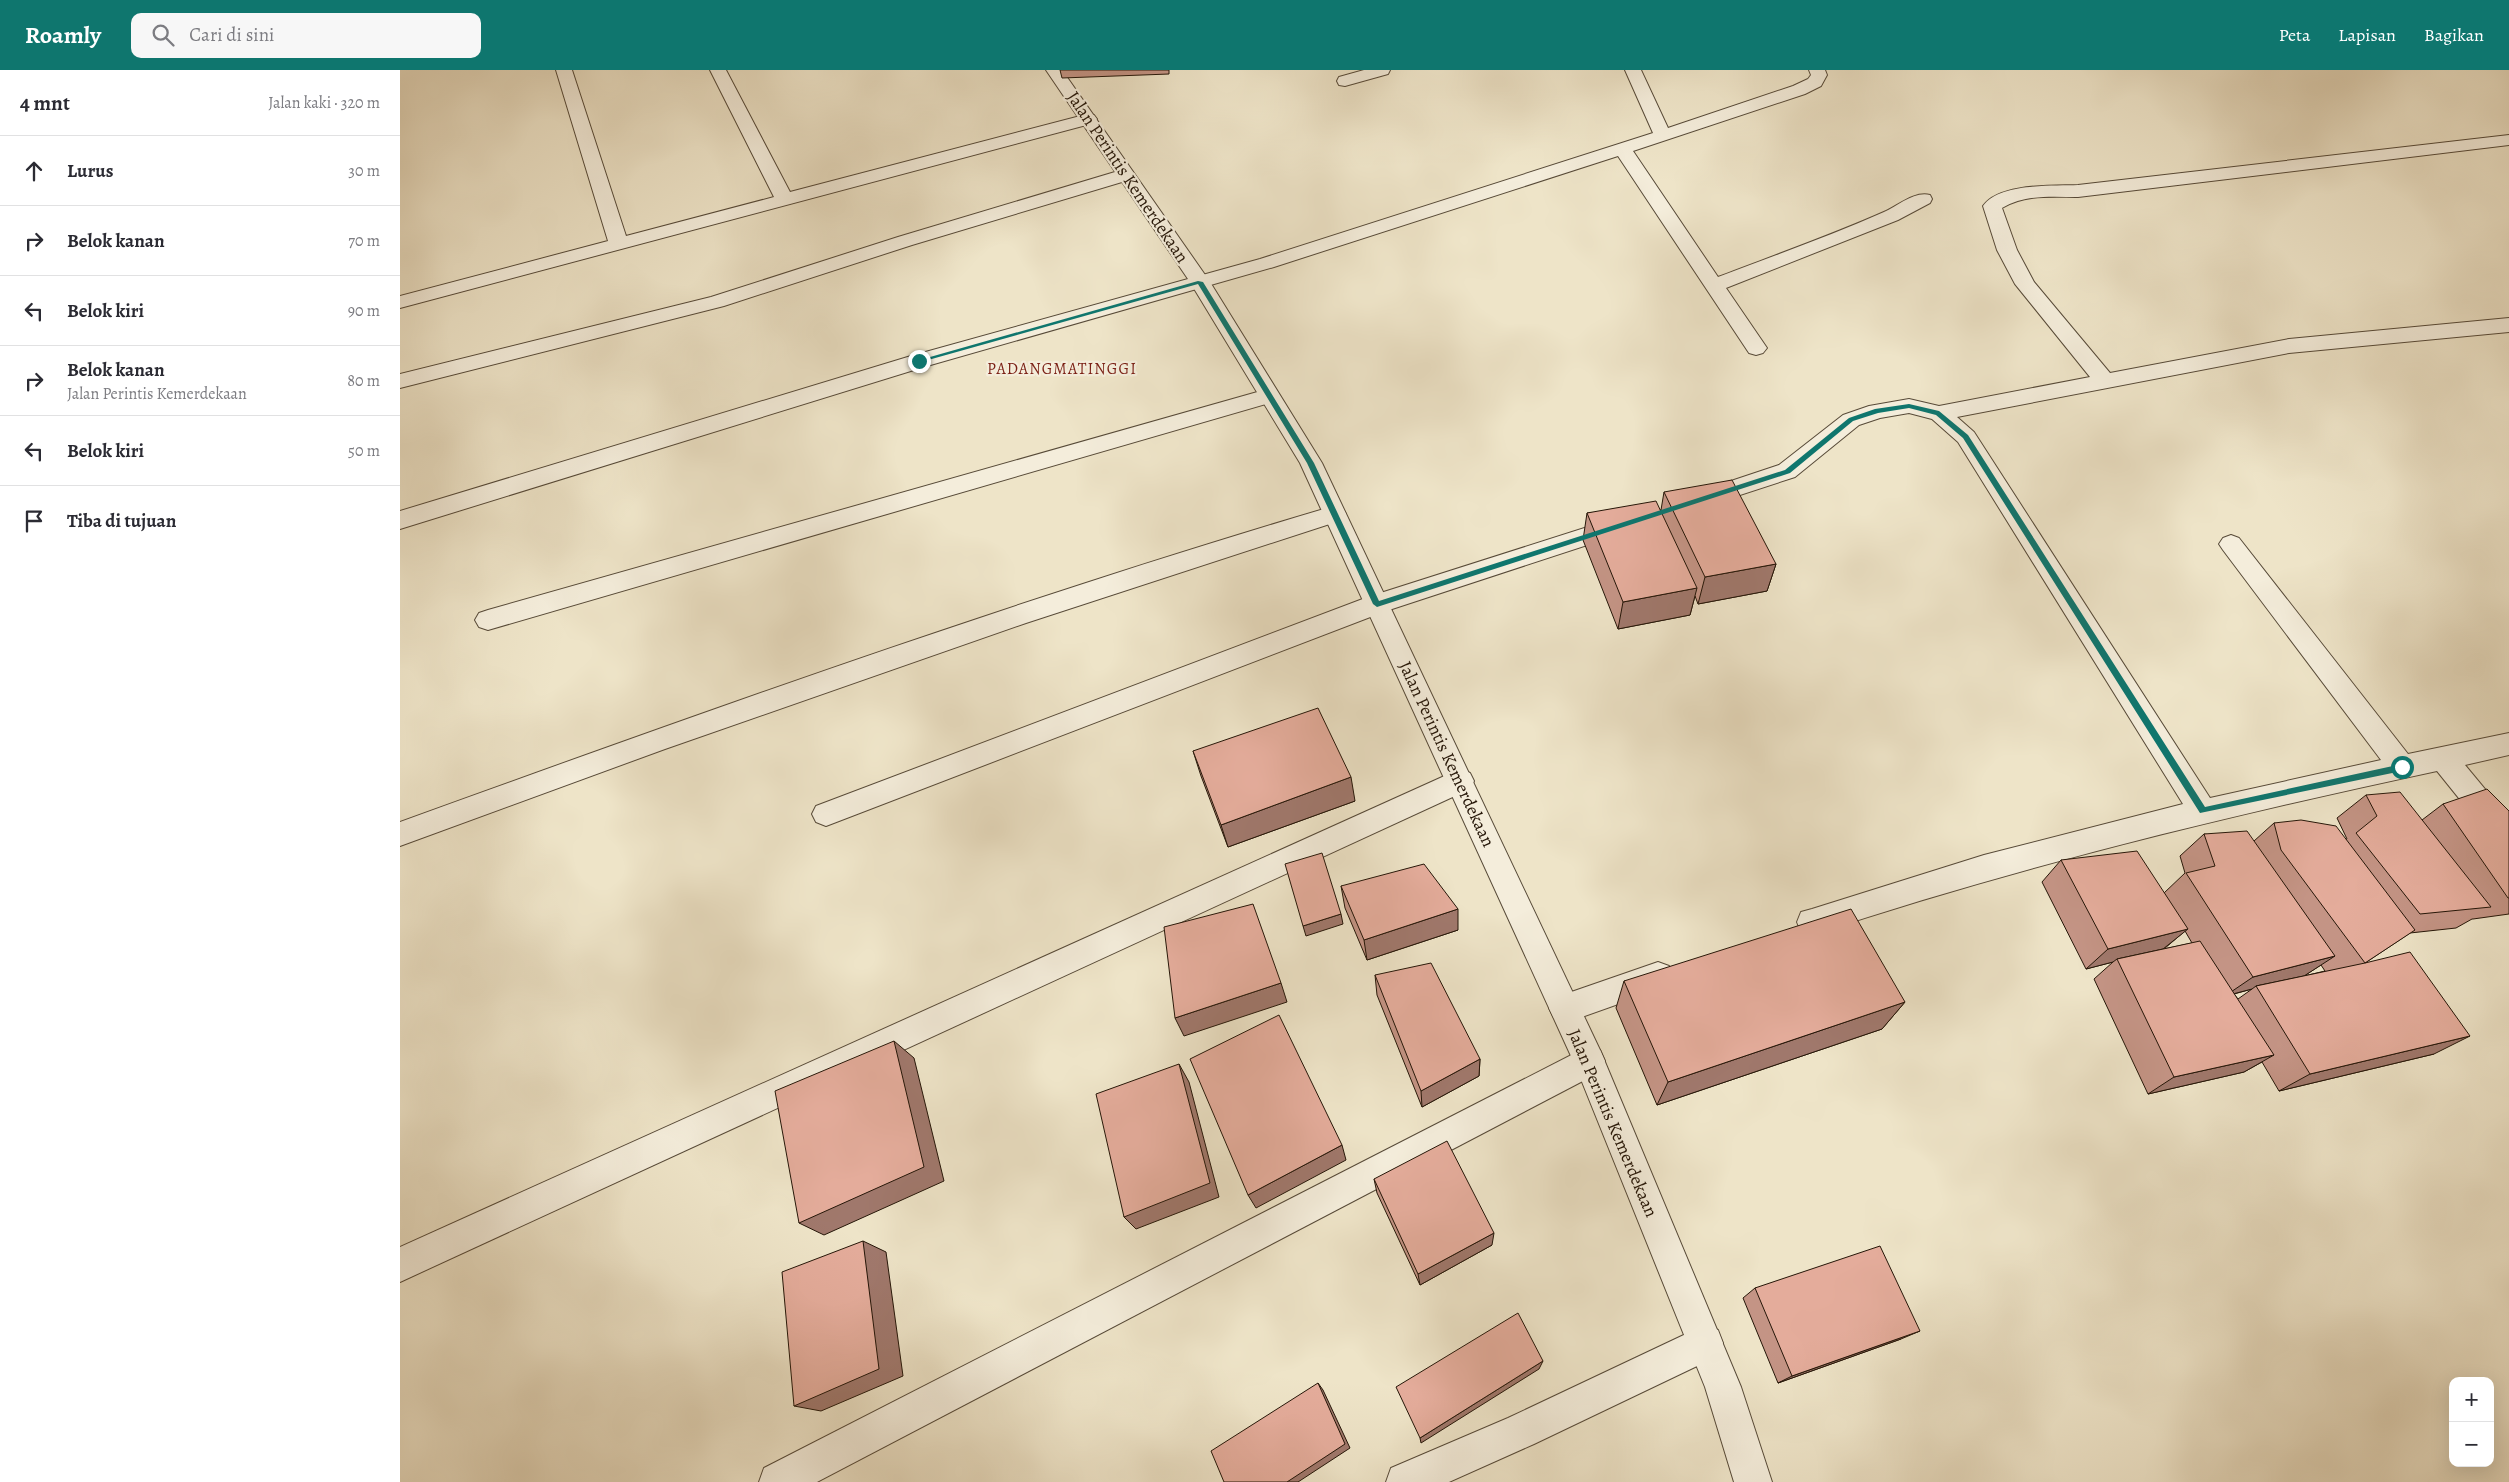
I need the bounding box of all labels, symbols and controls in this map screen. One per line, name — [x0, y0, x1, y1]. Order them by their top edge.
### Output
search box — [131, 13, 481, 58]
text: Roamly — [25, 19, 101, 51]
icon: search — [149, 21, 177, 49]
text: Cari di sini — [189, 22, 274, 48]
text: Peta — [2279, 23, 2310, 47]
text: Lapisan — [2338, 23, 2396, 47]
text: Bagikan — [2424, 23, 2484, 47]
street label: Jalan Perintis Kemerdekaan — [1061, 86, 1195, 268]
text: 4 mnt — [20, 89, 70, 117]
text: Jalan kaki · 320 m — [268, 92, 380, 114]
icon: ahead — [20, 157, 48, 185]
text: Lurus — [67, 158, 113, 184]
text: 30 m — [348, 160, 380, 182]
icon: right — [20, 227, 48, 255]
text: Belok kanan — [67, 228, 165, 254]
text: 70 m — [348, 230, 380, 252]
icon: left — [20, 297, 48, 325]
text: Belok kiri — [67, 298, 144, 324]
text: 90 m — [348, 300, 380, 322]
route end — [908, 350, 931, 373]
text: Belok kanan — [67, 357, 165, 383]
district label: PADANGMATINGGI — [987, 358, 1137, 380]
icon: right — [20, 367, 48, 395]
text: 80 m — [347, 370, 380, 392]
text: Jalan Perintis Kemerdekaan — [67, 383, 247, 405]
icon: left — [20, 437, 48, 465]
text: Belok kiri — [67, 438, 144, 464]
text: 50 m — [348, 440, 380, 462]
icon: arrive — [20, 507, 48, 535]
text: Tiba di tujuan — [67, 508, 176, 534]
street label: Jalan Perintis Kemerdekaan — [1393, 657, 1501, 851]
route start — [2391, 756, 2414, 779]
street label: Jalan Perintis Kemerdekaan — [1562, 1025, 1664, 1221]
map controls — [2449, 1377, 2494, 1467]
button: + — [2449, 1377, 2494, 1422]
button: − — [2449, 1422, 2494, 1467]

